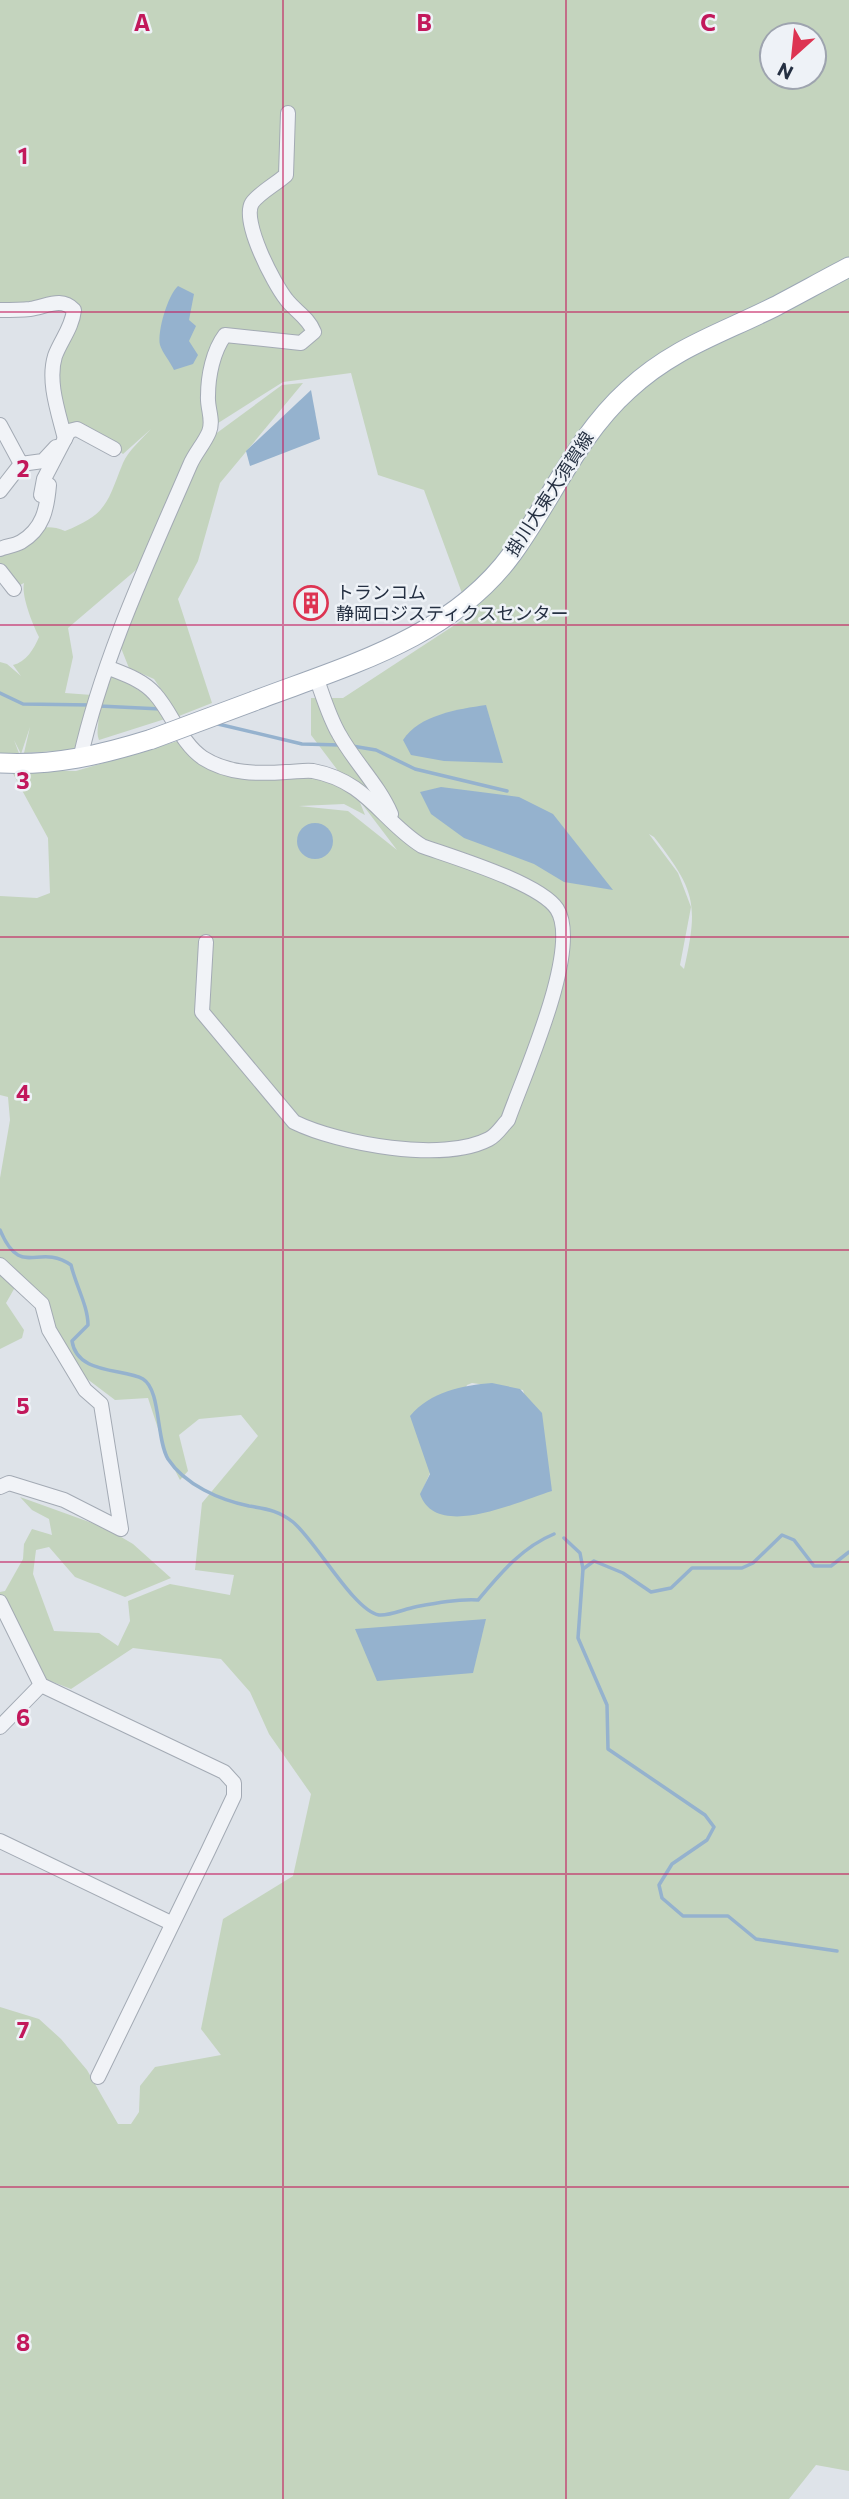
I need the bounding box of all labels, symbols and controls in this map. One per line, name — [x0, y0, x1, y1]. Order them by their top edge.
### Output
text: A — [134, 8, 151, 36]
text: B — [416, 8, 432, 36]
text: C — [700, 8, 716, 36]
north arrow — [758, 21, 828, 91]
text: N — [773, 58, 797, 85]
text: 1 — [18, 141, 28, 169]
street label: 掛川大東大須賀線 — [501, 427, 598, 560]
text: 2 — [16, 454, 30, 482]
place label: トランコム 静岡ロジスティクスセンター — [336, 581, 568, 624]
building icon: トランコム 静岡ロジスティクスセンター — [292, 584, 330, 622]
text: 3 — [16, 766, 30, 794]
text: 4 — [16, 1078, 30, 1106]
text: 5 — [16, 1391, 30, 1419]
text: 6 — [16, 1703, 30, 1731]
text: 7 — [17, 2015, 29, 2043]
text: 8 — [16, 2328, 30, 2356]

